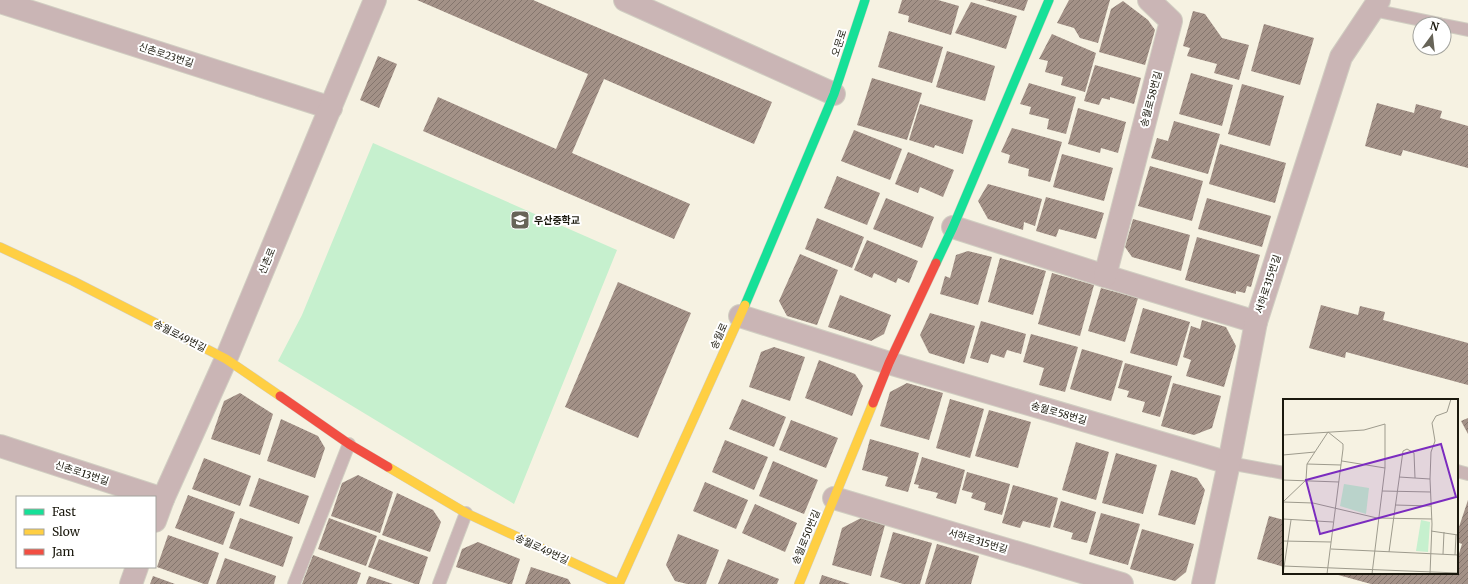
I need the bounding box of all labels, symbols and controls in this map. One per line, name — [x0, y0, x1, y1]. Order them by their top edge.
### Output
north arrow — [1412, 16, 1452, 56]
text: N — [1429, 18, 1441, 34]
street label: 오문로 — [829, 28, 849, 58]
street label: 신촌로23번길 — [137, 40, 195, 70]
street label: 송월로58번길 — [1137, 70, 1165, 128]
school or university icon: 우산중학교 — [509, 209, 531, 231]
place label: 우산중학교 — [534, 214, 580, 227]
street label: 신촌로 — [256, 246, 278, 276]
street label: 서하로315번길 — [1252, 253, 1284, 315]
street label: 송월로49번길 — [151, 317, 209, 355]
street label: 송월로 — [707, 321, 731, 351]
street label: 송월로58번길 — [1030, 399, 1088, 427]
inset map — [1283, 399, 1458, 574]
street label: 신촌로13번길 — [53, 458, 111, 488]
legend — [16, 496, 156, 568]
text: Fast — [52, 504, 76, 519]
street label: 송월로50번길 — [789, 508, 823, 566]
text: Slow — [52, 524, 81, 539]
street label: 서하로315번길 — [947, 526, 1009, 556]
street label: 송월로49번길 — [513, 531, 571, 567]
text: Jam — [51, 544, 75, 559]

